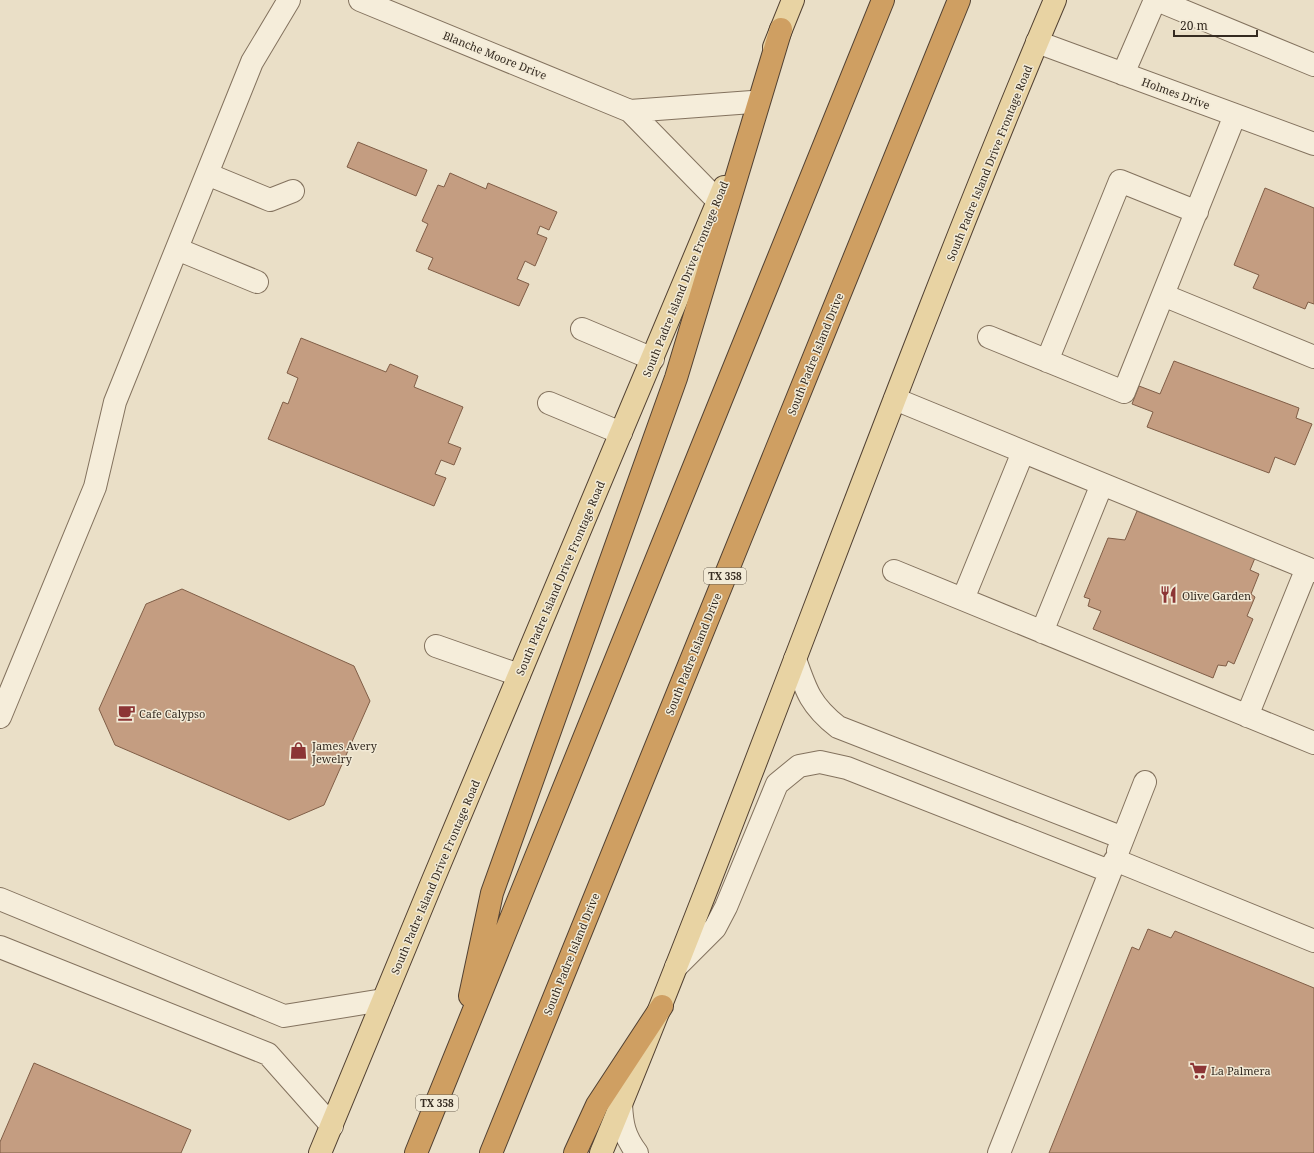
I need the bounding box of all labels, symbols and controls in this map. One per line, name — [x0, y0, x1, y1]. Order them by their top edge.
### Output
scale bar — [1174, 12, 1257, 38]
text: 20 m — [1180, 17, 1208, 34]
street label: Blanche Moore Drive — [441, 27, 549, 83]
street label: South Padre Island Drive Frontage Road — [943, 63, 1035, 263]
street label: Holmes Drive — [1140, 74, 1212, 112]
street label: South Padre Island Drive Frontage Road — [639, 179, 731, 379]
street label: South Padre Island Drive — [784, 290, 846, 417]
street label: South Padre Island Drive Frontage Road — [512, 478, 608, 678]
road number: TX 358 — [704, 568, 746, 584]
restaurant icon: Olive Garden — [1159, 585, 1179, 605]
place label: Olive Garden — [1182, 588, 1251, 603]
street label: South Padre Island Drive — [662, 590, 724, 717]
cafe icon: Cafe Calypso — [116, 703, 136, 723]
place label: Cafe Calypso — [139, 706, 205, 721]
place label: James Avery Jewelry — [311, 738, 378, 766]
shop icon: James Avery Jewelry — [289, 741, 309, 761]
street label: South Padre Island Drive Frontage Road — [387, 777, 483, 977]
street label: South Padre Island Drive — [540, 890, 602, 1017]
supermarket icon: La Palmera — [1188, 1060, 1208, 1080]
place label: La Palmera — [1211, 1063, 1271, 1078]
road number: TX 358 — [416, 1095, 458, 1111]

